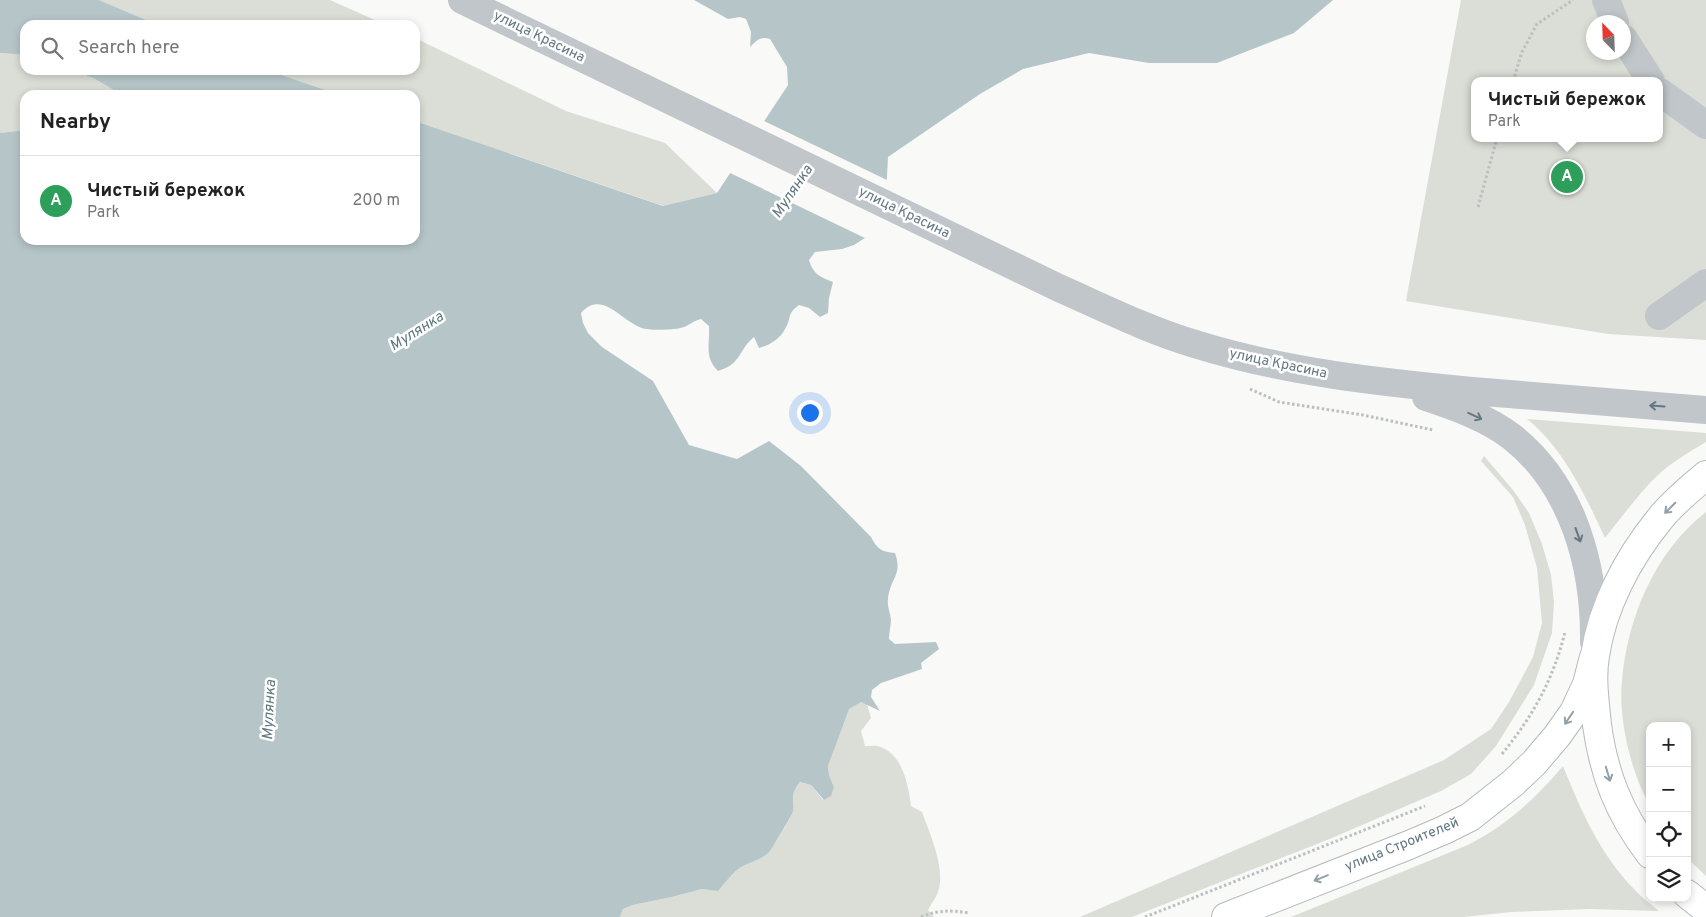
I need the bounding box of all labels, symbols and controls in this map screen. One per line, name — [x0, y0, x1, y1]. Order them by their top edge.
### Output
street label: улица Красина — [491, 8, 587, 66]
north arrow — [1586, 15, 1631, 60]
search box — [20, 20, 420, 75]
icon: search — [38, 34, 66, 62]
text: Search here — [78, 36, 180, 60]
popup — [1471, 77, 1663, 142]
text: Чистый бережок — [1488, 88, 1646, 112]
text: Nearby — [40, 109, 111, 136]
text: Park — [1488, 112, 1521, 132]
pin: A — [1551, 158, 1583, 196]
water label: Мулянка — [768, 162, 818, 222]
text: Чистый бережок — [87, 179, 245, 203]
street label: улица Красина — [856, 184, 952, 242]
text: A — [50, 191, 62, 211]
text: 200 m — [352, 191, 400, 211]
text: Park — [87, 203, 120, 223]
water label: Мулянка — [386, 308, 448, 356]
street label: улица Красина — [1228, 345, 1328, 383]
your location — [797, 400, 823, 426]
one-way arrow — [1650, 402, 1666, 411]
one-way arrow — [1467, 411, 1482, 421]
one-way arrow — [1664, 502, 1676, 514]
one-way arrow — [1574, 526, 1583, 542]
water label: Мулянка — [259, 679, 281, 741]
one-way arrow — [1564, 710, 1574, 724]
map controls — [1646, 722, 1691, 902]
button: + — [1646, 722, 1691, 767]
one-way arrow — [1603, 766, 1613, 782]
button: − — [1646, 767, 1691, 812]
button: locate — [1646, 812, 1691, 857]
street label: улица Строителей — [1342, 814, 1462, 876]
button: layers — [1646, 857, 1691, 902]
one-way arrow — [1314, 874, 1329, 884]

